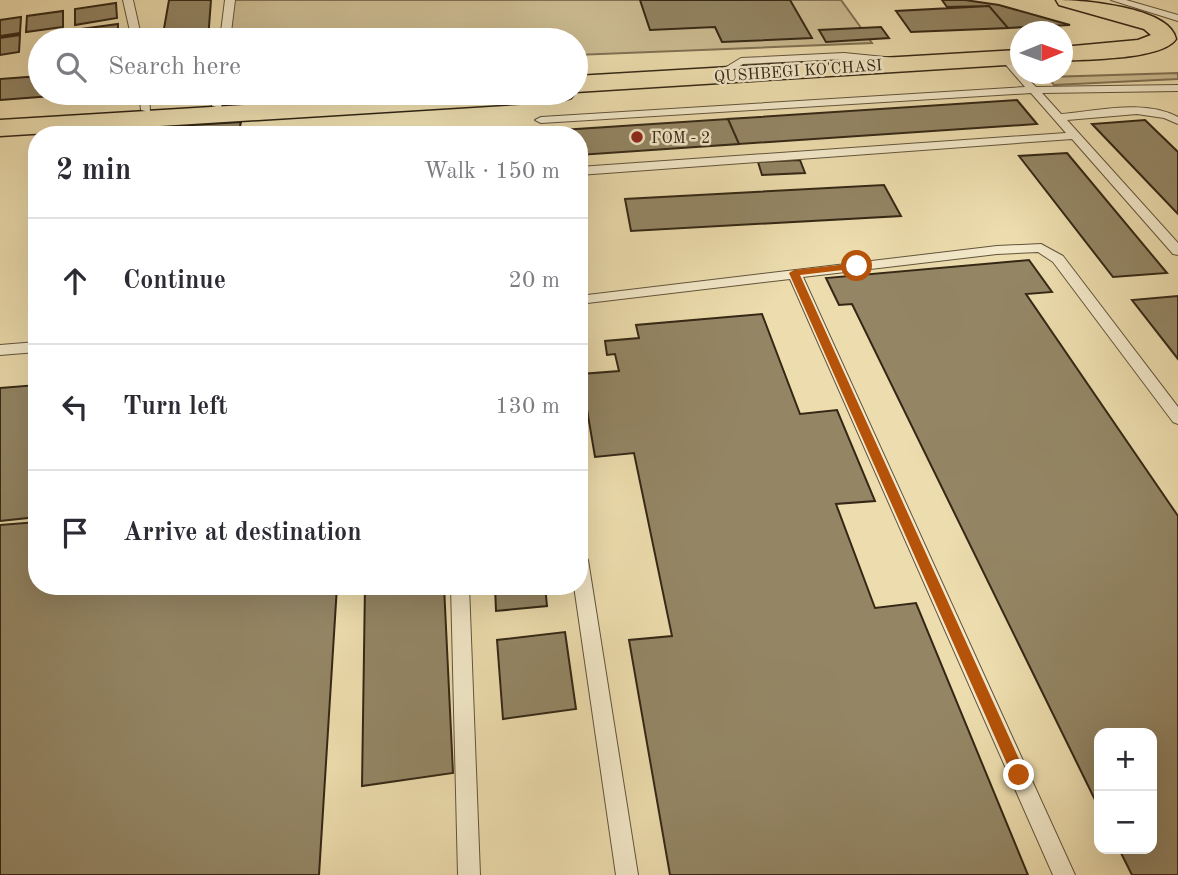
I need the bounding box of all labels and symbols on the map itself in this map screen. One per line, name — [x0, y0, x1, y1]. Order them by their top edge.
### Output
north arrow — [1010, 21, 1073, 84]
street label: QUSHBEGI KO'CHASI — [713, 58, 883, 86]
marker: ГОМ - 2 — [629, 129, 645, 145]
place label: ГОМ - 2 — [651, 131, 710, 147]
route start — [841, 250, 872, 281]
route end — [1003, 759, 1034, 790]

